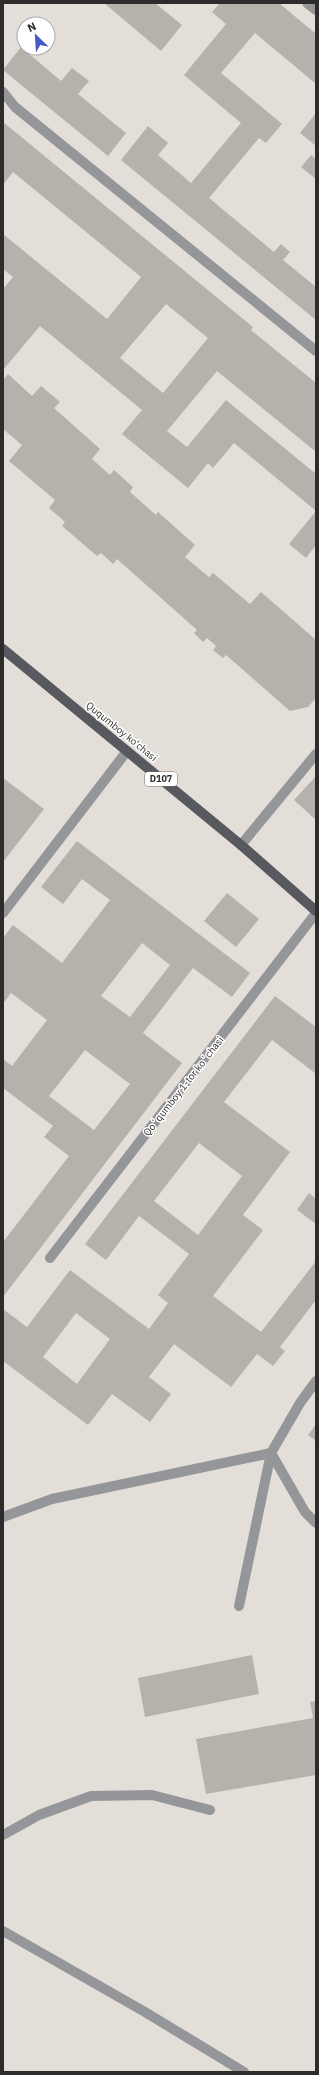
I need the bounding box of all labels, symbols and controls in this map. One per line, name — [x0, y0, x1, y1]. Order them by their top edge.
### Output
north arrow — [16, 16, 56, 56]
text: N — [25, 19, 38, 35]
street label: Ququmboy ko'chasi — [83, 699, 160, 764]
road number: D107 — [145, 772, 177, 786]
street label: Qoʻqumboy 1-tor koʼchasi — [140, 1034, 226, 1139]

